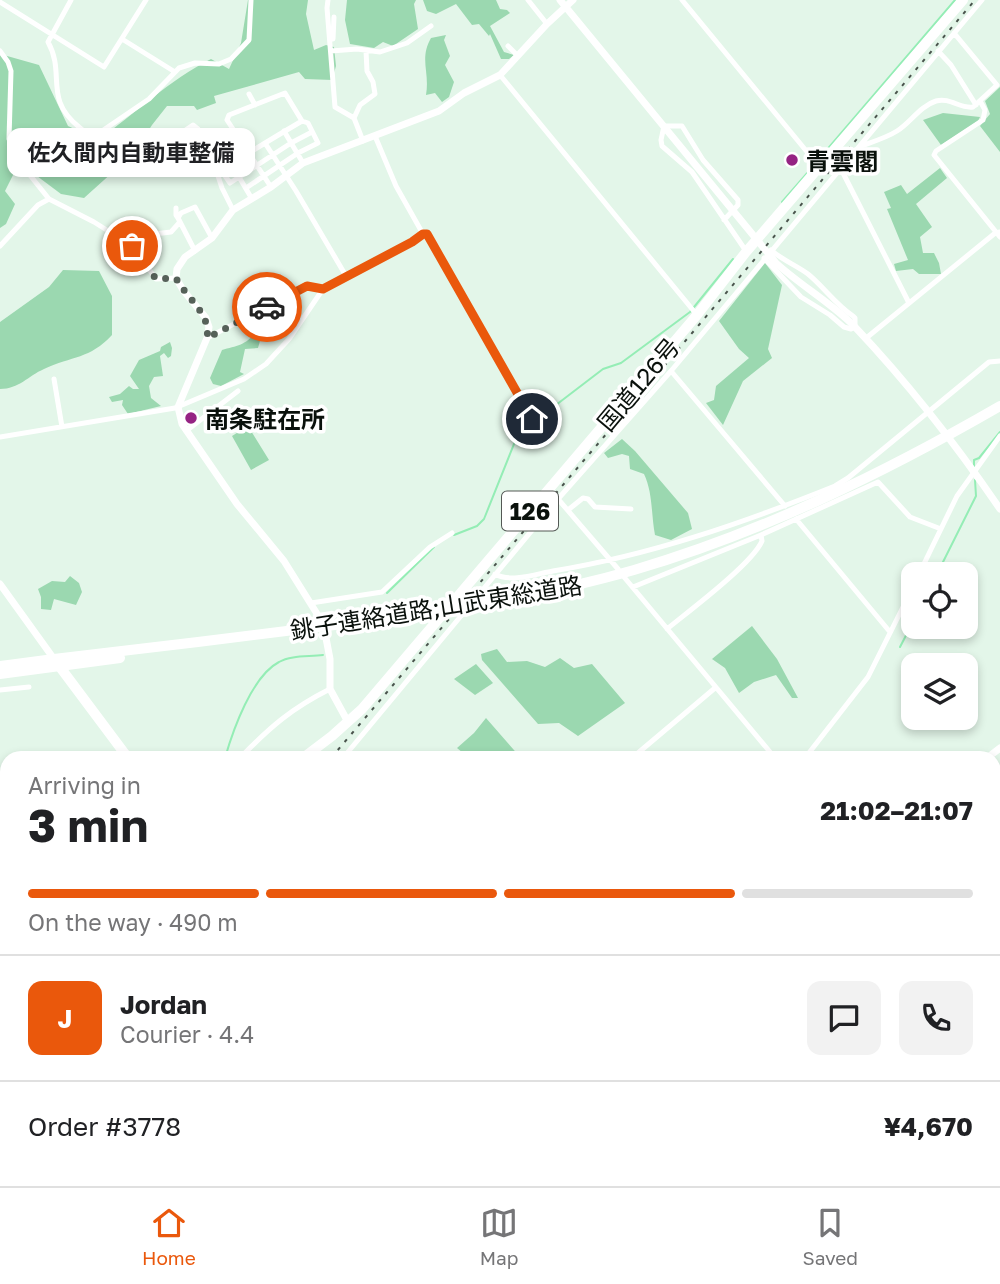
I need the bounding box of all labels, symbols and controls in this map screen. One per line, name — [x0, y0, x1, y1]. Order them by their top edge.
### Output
callout: 佐久間内自動車整備 — [8, 127, 256, 176]
text: 佐久間内自動車整備 — [28, 138, 235, 166]
place label: 青雲閣 — [806, 146, 878, 175]
marker: 青雲閣 — [784, 152, 800, 168]
pin — [102, 216, 162, 276]
icon: bag — [113, 227, 151, 265]
courier — [232, 272, 302, 342]
icon: car — [248, 288, 286, 326]
street label: 国道126号 — [591, 332, 685, 436]
pin — [502, 389, 562, 449]
icon: home — [513, 400, 551, 438]
place label: 南条駐在所 — [205, 404, 325, 433]
marker: 南条駐在所 — [183, 410, 199, 426]
road number: 126 — [502, 491, 558, 530]
map controls — [901, 562, 978, 730]
button: locate — [901, 562, 978, 639]
street label: 銚子連絡道路;山武東総道路 — [288, 570, 584, 644]
button: layers — [901, 653, 978, 730]
text: Arriving in — [28, 771, 141, 799]
text: 21:02–21:07 — [820, 795, 973, 826]
text: 3 min — [28, 797, 148, 852]
text: On the way · 490 m — [28, 908, 238, 936]
button: chat — [807, 981, 881, 1055]
button: phone — [899, 981, 973, 1055]
text: Jordan — [120, 989, 207, 1020]
text: J — [58, 1003, 72, 1034]
text: Courier · 4.4 — [120, 1020, 254, 1048]
text: Order #3778 — [28, 1111, 181, 1142]
text: ¥4,670 — [884, 1111, 973, 1142]
tab: Home — [142, 1204, 196, 1269]
tab: Map — [480, 1204, 518, 1269]
tab: Saved — [802, 1204, 858, 1269]

